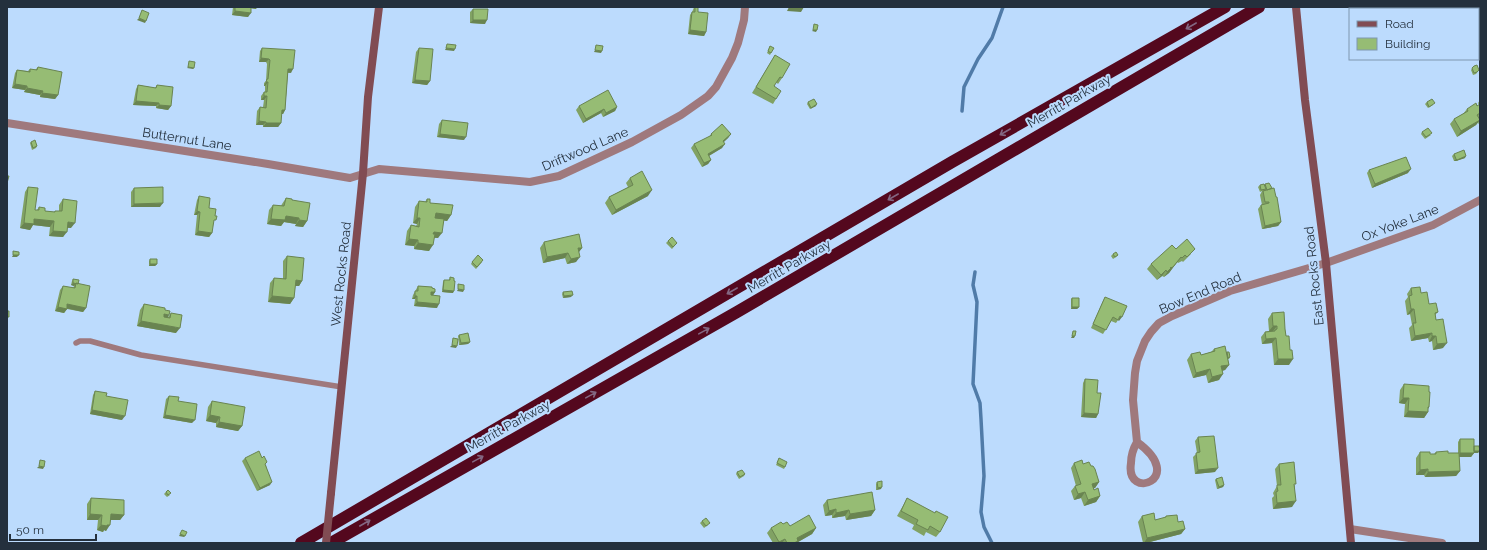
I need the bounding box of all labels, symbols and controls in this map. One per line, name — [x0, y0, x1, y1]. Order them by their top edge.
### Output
legend — [1349, 8, 1479, 60]
text: Road — [1385, 17, 1414, 31]
one-way arrow — [1185, 23, 1197, 31]
text: Building — [1385, 37, 1431, 51]
street label: Merritt Parkway — [1025, 71, 1113, 131]
street label: Driftwood Lane — [540, 124, 631, 174]
street label: Butternut Lane — [141, 125, 233, 154]
one-way arrow — [999, 129, 1011, 137]
one-way arrow — [887, 194, 899, 202]
street label: Ox Yoke Lane — [1359, 201, 1441, 245]
street label: West Rocks Road — [328, 221, 354, 327]
street label: East Rocks Road — [1301, 226, 1327, 326]
street label: Merritt Parkway — [745, 236, 833, 296]
street label: Bow End Road — [1157, 269, 1243, 317]
one-way arrow — [726, 288, 738, 296]
one-way arrow — [698, 327, 710, 334]
one-way arrow — [585, 391, 597, 398]
street label: Merritt Parkway — [463, 397, 553, 455]
one-way arrow — [472, 454, 484, 462]
scale bar — [10, 516, 96, 542]
one-way arrow — [359, 519, 371, 527]
text: 50 m — [16, 523, 44, 537]

